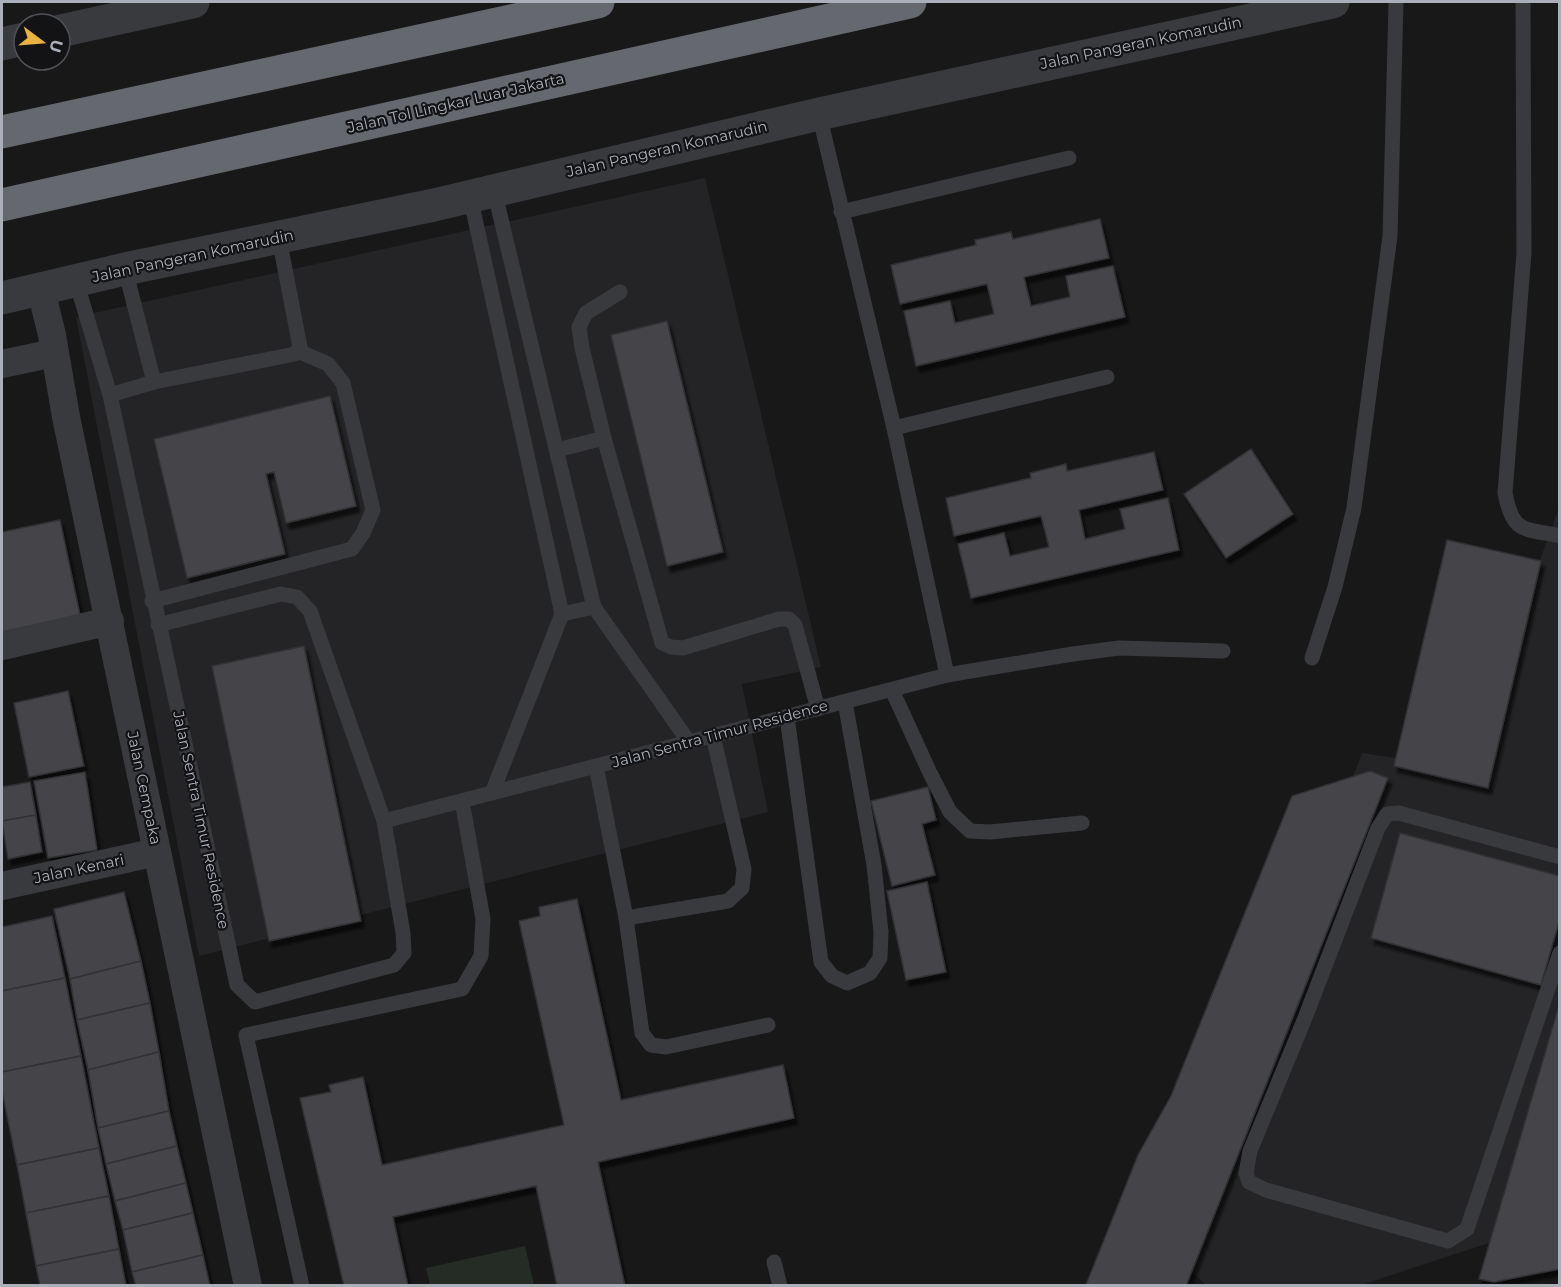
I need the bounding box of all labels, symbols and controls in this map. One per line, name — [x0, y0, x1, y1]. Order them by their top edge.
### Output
north arrow — [12, 12, 72, 72]
street label: Jalan Pangeran Komarudin — [1037, 12, 1243, 73]
text: U — [45, 37, 67, 55]
street label: Jalan Tol Lingkar Luar Jakarta — [345, 68, 566, 137]
street label: Jalan Pangeran Komarudin — [564, 116, 769, 181]
street label: Jalan Pangeran Komarudin — [89, 225, 295, 286]
street label: Jalan Sentra Timur Residence — [609, 696, 830, 772]
street label: Jalan Sentra Timur Residence — [169, 708, 234, 931]
street label: Jalan Cempaka — [123, 729, 166, 846]
street label: Jalan Kenari — [31, 850, 126, 888]

